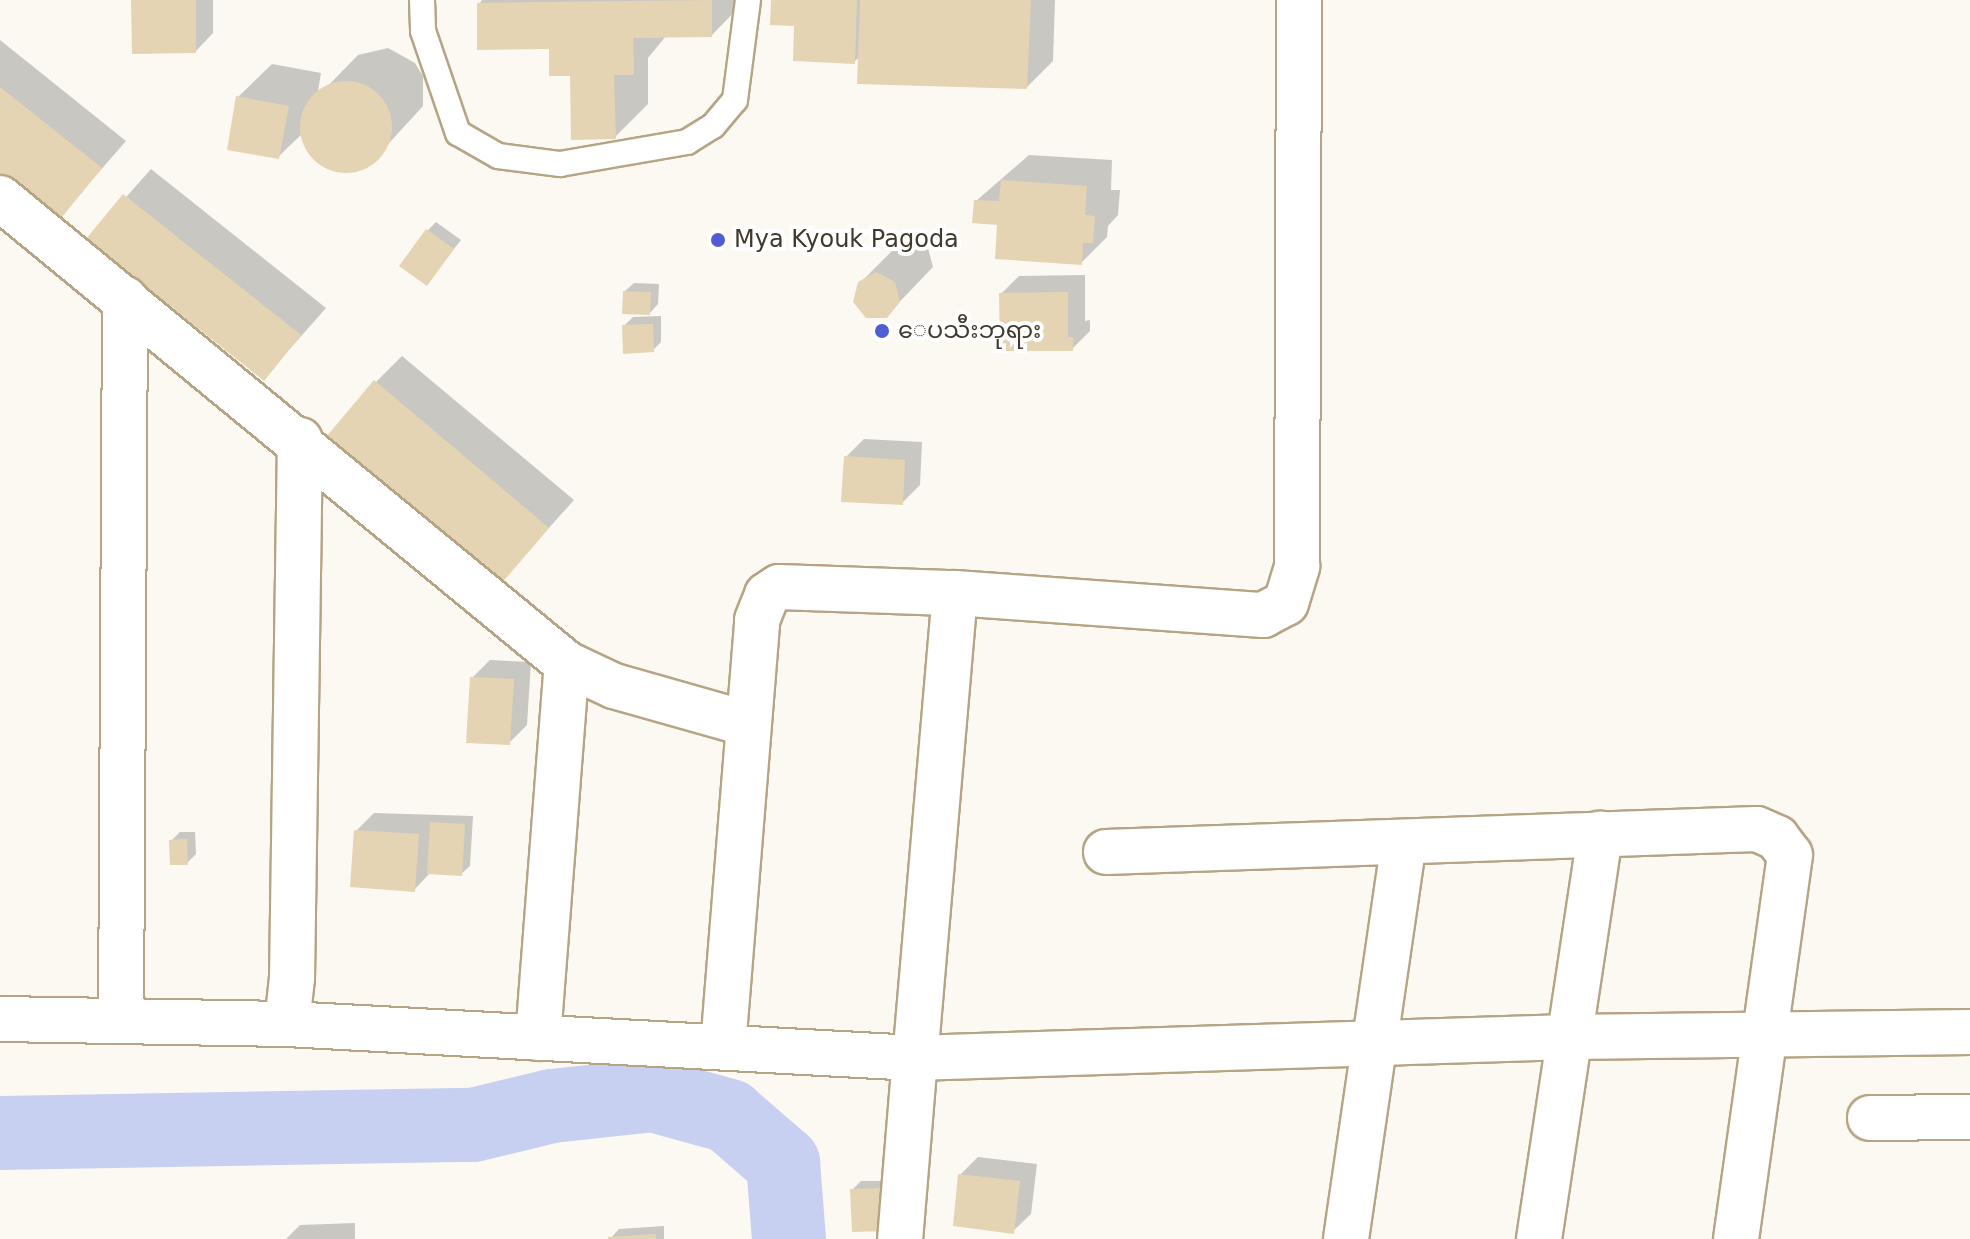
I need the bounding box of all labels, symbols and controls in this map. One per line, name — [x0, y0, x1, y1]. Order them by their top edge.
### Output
place label: Mya Kyouk Pagoda — [734, 226, 959, 254]
marker: Mya Kyouk Pagoda — [709, 231, 727, 249]
place label: ေပသီးဘုရား — [898, 317, 1041, 345]
marker: ေပသီးဘုရား — [873, 322, 891, 340]

